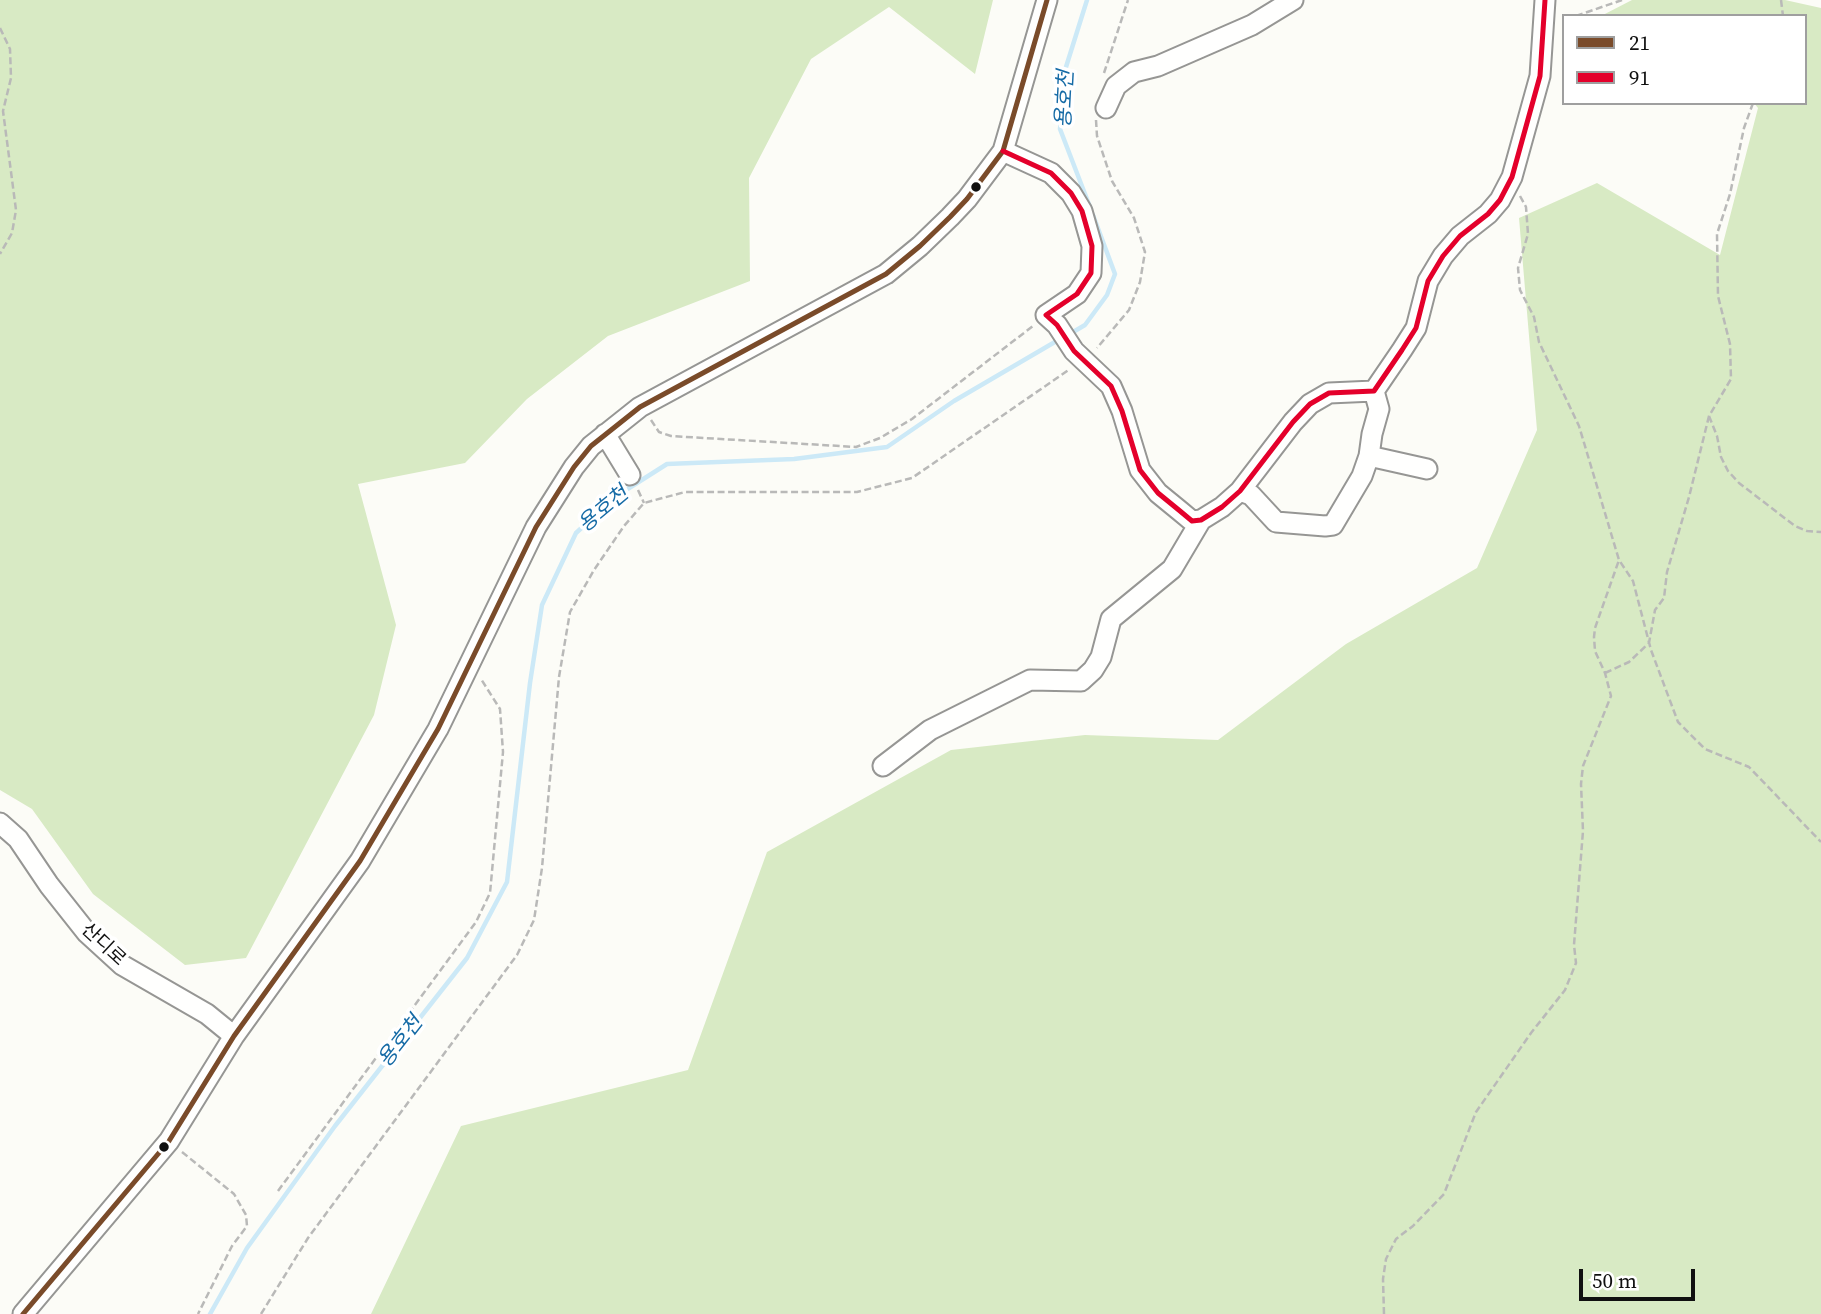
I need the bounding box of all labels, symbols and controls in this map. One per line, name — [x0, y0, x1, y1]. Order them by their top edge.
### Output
legend — [1562, 14, 1807, 105]
text: 21 — [1629, 28, 1650, 57]
text: 91 — [1629, 63, 1650, 92]
water label: 용호천 — [1052, 69, 1080, 129]
unlabelled marker — [969, 180, 983, 194]
water label: 용호천 — [574, 482, 634, 538]
street label: 산디로 — [76, 919, 130, 971]
water label: 용호천 — [373, 1011, 429, 1073]
unlabelled marker — [157, 1140, 171, 1154]
scale bar — [1583, 1254, 1699, 1298]
text: 50 m — [1592, 1266, 1637, 1295]

